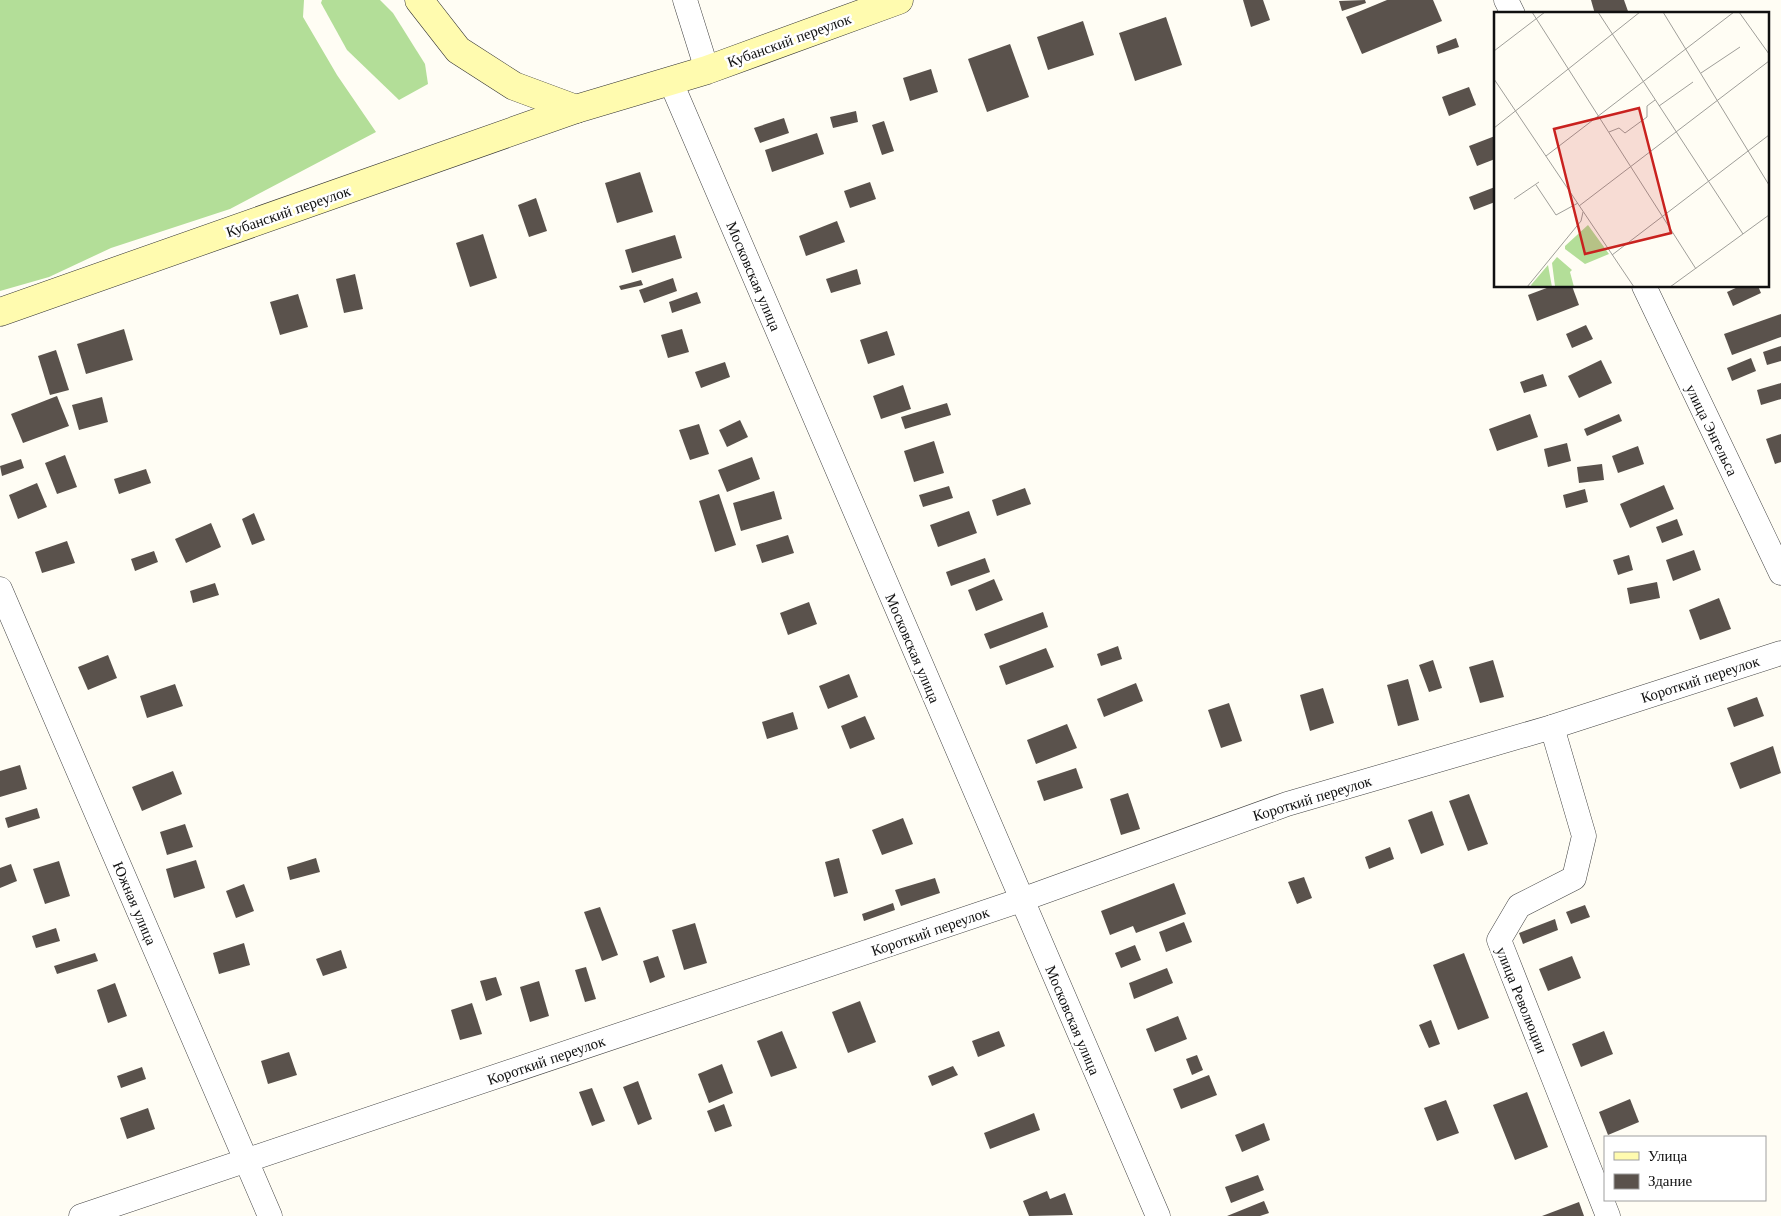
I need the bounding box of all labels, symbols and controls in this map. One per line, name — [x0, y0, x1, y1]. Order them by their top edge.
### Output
street label: Кубанский переулок — [724, 9, 854, 71]
inset map — [1494, 12, 1768, 288]
street label: Кубанский переулок — [223, 181, 353, 241]
street label: Московская улица — [722, 218, 786, 334]
street label: улица Энгельса — [1682, 381, 1743, 479]
street label: Московская улица — [881, 590, 945, 706]
street label: Короткий переулок — [1638, 651, 1762, 707]
street label: Короткий переулок — [1250, 771, 1374, 825]
street label: Южная улица — [109, 858, 161, 948]
street label: Короткий переулок — [869, 902, 992, 960]
street label: улица Революции — [1492, 944, 1552, 1056]
street label: Московская улица — [1041, 962, 1105, 1078]
street label: Короткий переулок — [485, 1031, 608, 1089]
legend — [1604, 1136, 1766, 1201]
text: Улица — [1648, 1146, 1687, 1165]
text: Здание — [1648, 1171, 1692, 1190]

